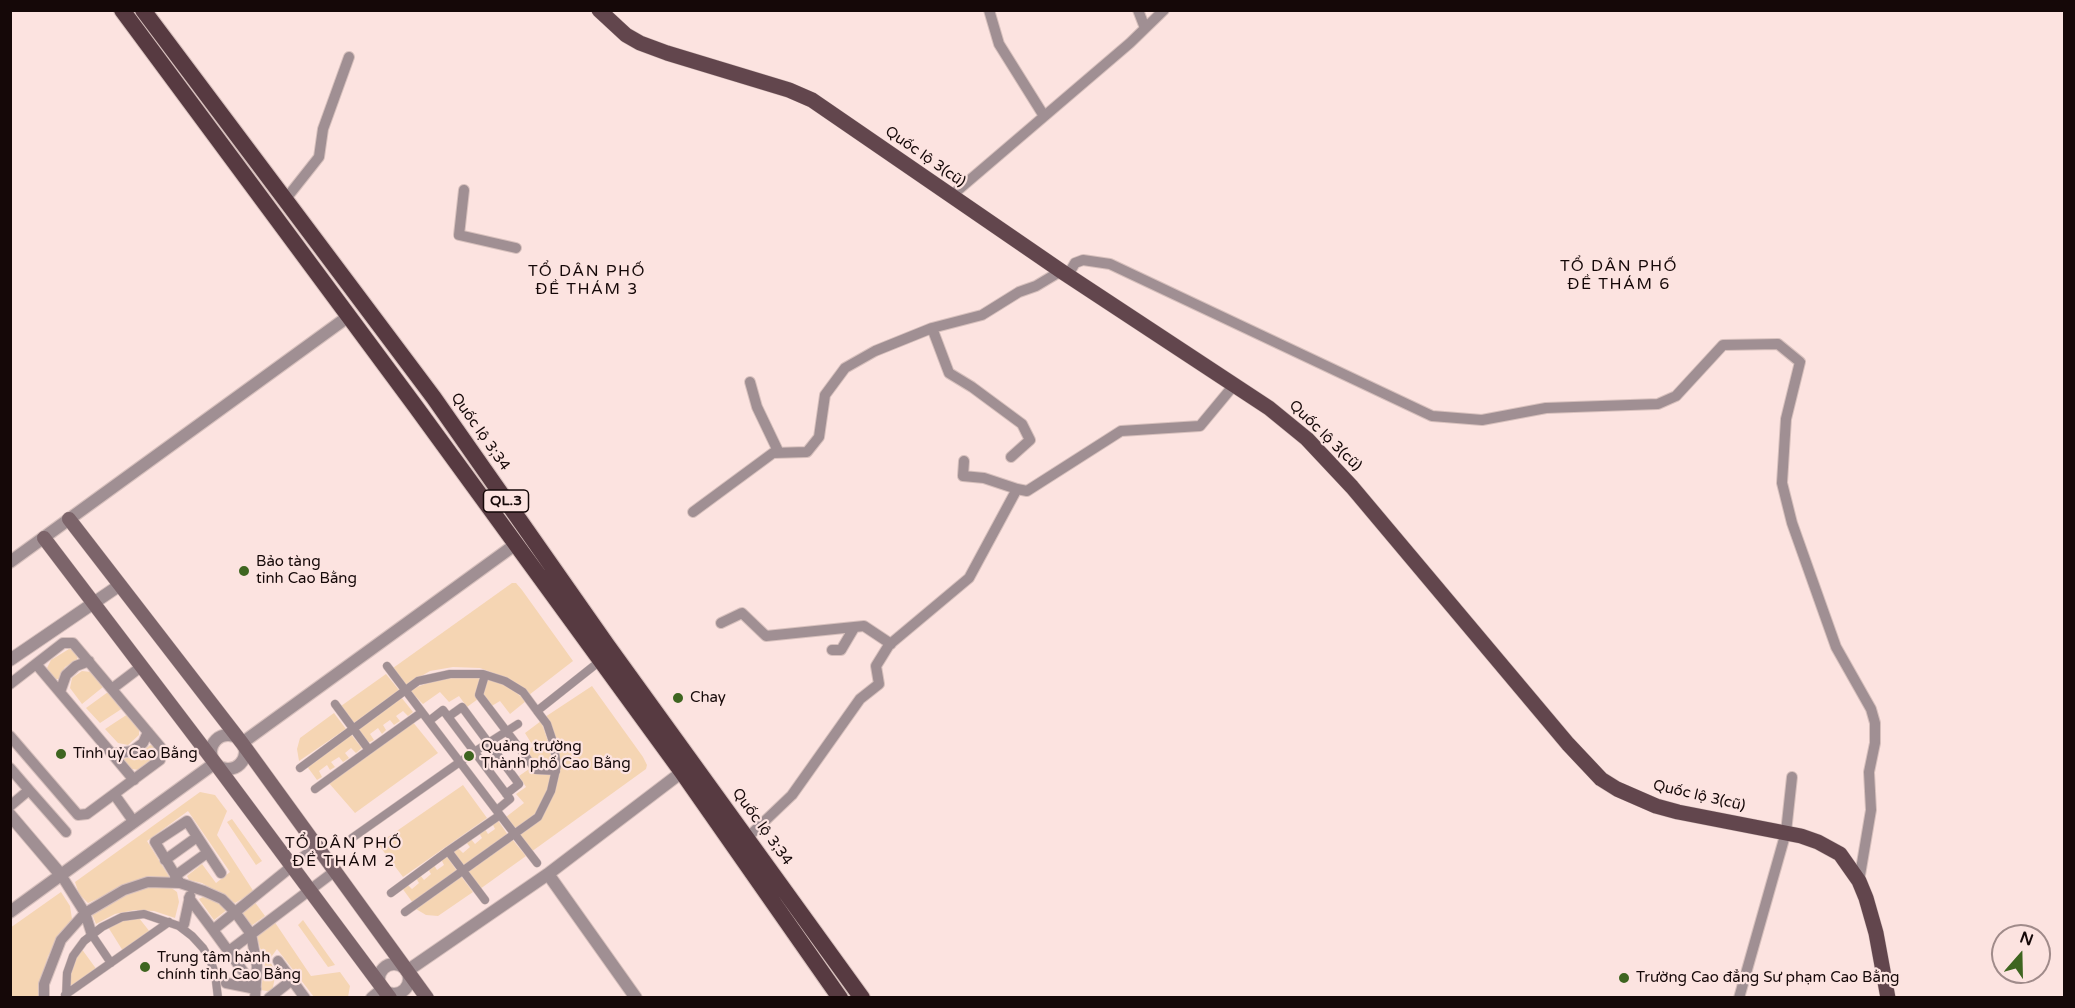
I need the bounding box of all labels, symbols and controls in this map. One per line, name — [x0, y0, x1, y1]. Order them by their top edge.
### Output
street label: Quốc lộ 3(cũ) — [881, 123, 969, 191]
district label: TỔ DÂN PHỐ ĐỀ THÁM 6 — [1560, 257, 1678, 295]
district label: TỔ DÂN PHỐ ĐỀ THÁM 3 — [528, 262, 646, 300]
street label: Quốc lộ 3;34 — [446, 390, 514, 474]
street label: Quốc lộ 3(cũ) — [1285, 397, 1365, 475]
road number: QL.3 — [484, 490, 528, 512]
place label: Bảo tàng tỉnh Cao Bằng — [256, 553, 357, 588]
marker: Bảo tàng tỉnh Cao Bằng — [237, 564, 251, 578]
place label: Chay — [690, 689, 726, 707]
marker: Chay — [671, 691, 685, 705]
place label: Quảng trường Thành phố Cao Bằng — [481, 738, 631, 773]
place label: Tỉnh uỷ Cao Bằng — [73, 745, 198, 763]
marker: Tỉnh uỷ Cao Bằng — [54, 747, 68, 761]
marker: Quảng trường Thành phố Cao Bằng — [462, 749, 476, 763]
street label: Quốc lộ 3(cũ) — [1651, 777, 1747, 815]
street label: Quốc lộ 3;34 — [728, 785, 796, 869]
district label: TỔ DÂN PHỐ ĐỀ THÁM 2 — [285, 834, 403, 872]
north arrow — [1991, 924, 2051, 984]
text: N — [2017, 927, 2036, 951]
place label: Trung tâm hành chính tỉnh Cao Bằng — [157, 949, 301, 984]
marker: Trung tâm hành chính tỉnh Cao Bằng — [138, 960, 152, 974]
place label: Trường Cao đẳng Sư phạm Cao Bằng — [1636, 969, 1900, 987]
marker: Trường Cao đẳng Sư phạm Cao Bằng — [1617, 971, 1631, 985]

